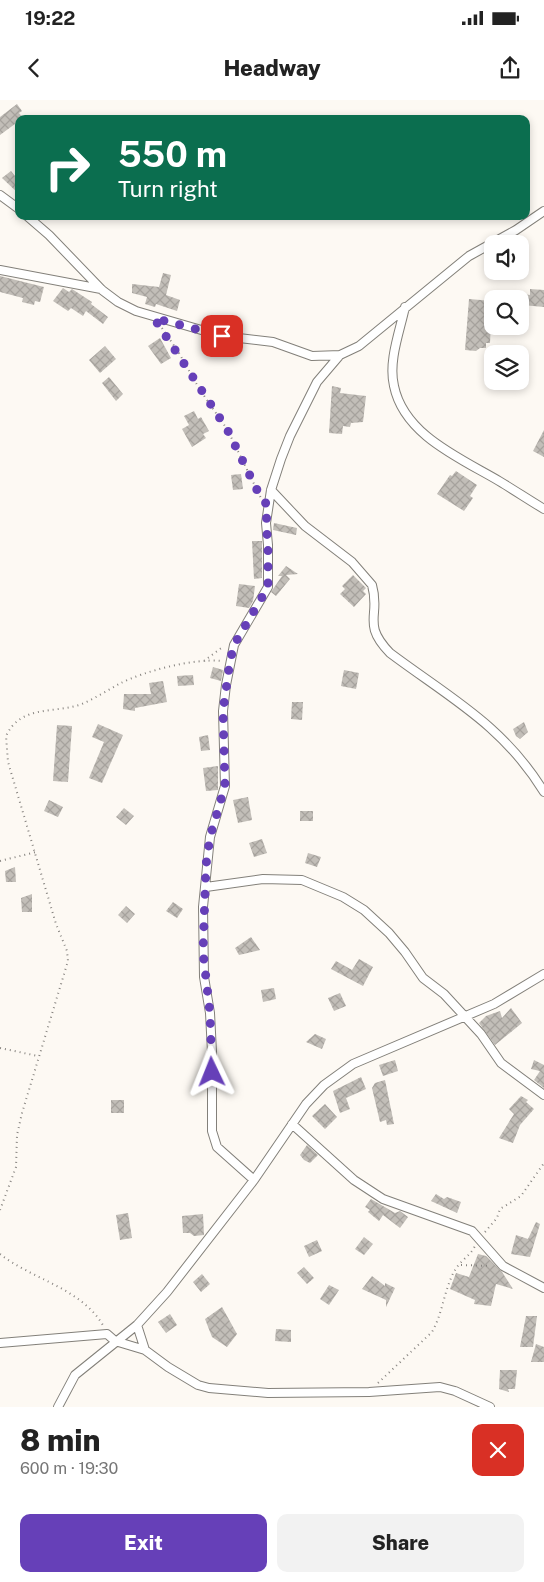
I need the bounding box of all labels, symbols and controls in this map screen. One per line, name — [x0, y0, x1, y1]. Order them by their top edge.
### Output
text: 19:22 — [25, 7, 75, 29]
icon: back — [20, 54, 48, 82]
icon: share — [496, 54, 524, 82]
text: Headway — [223, 55, 321, 81]
text: 550 m — [118, 134, 227, 175]
icon: right — [35, 135, 100, 200]
text: Turn right — [118, 176, 218, 202]
map controls — [484, 235, 529, 390]
button: sound — [484, 235, 529, 280]
button: search — [484, 290, 529, 335]
pin — [201, 315, 243, 357]
icon: arrive — [208, 322, 236, 350]
button: layers — [484, 345, 529, 390]
position arrow — [185, 1045, 237, 1097]
text: 8 min — [20, 1422, 101, 1458]
button: close — [472, 1424, 524, 1476]
text: 600 m · 19:30 — [20, 1459, 118, 1478]
button: Exit — [20, 1514, 267, 1572]
button: Share — [277, 1514, 524, 1572]

